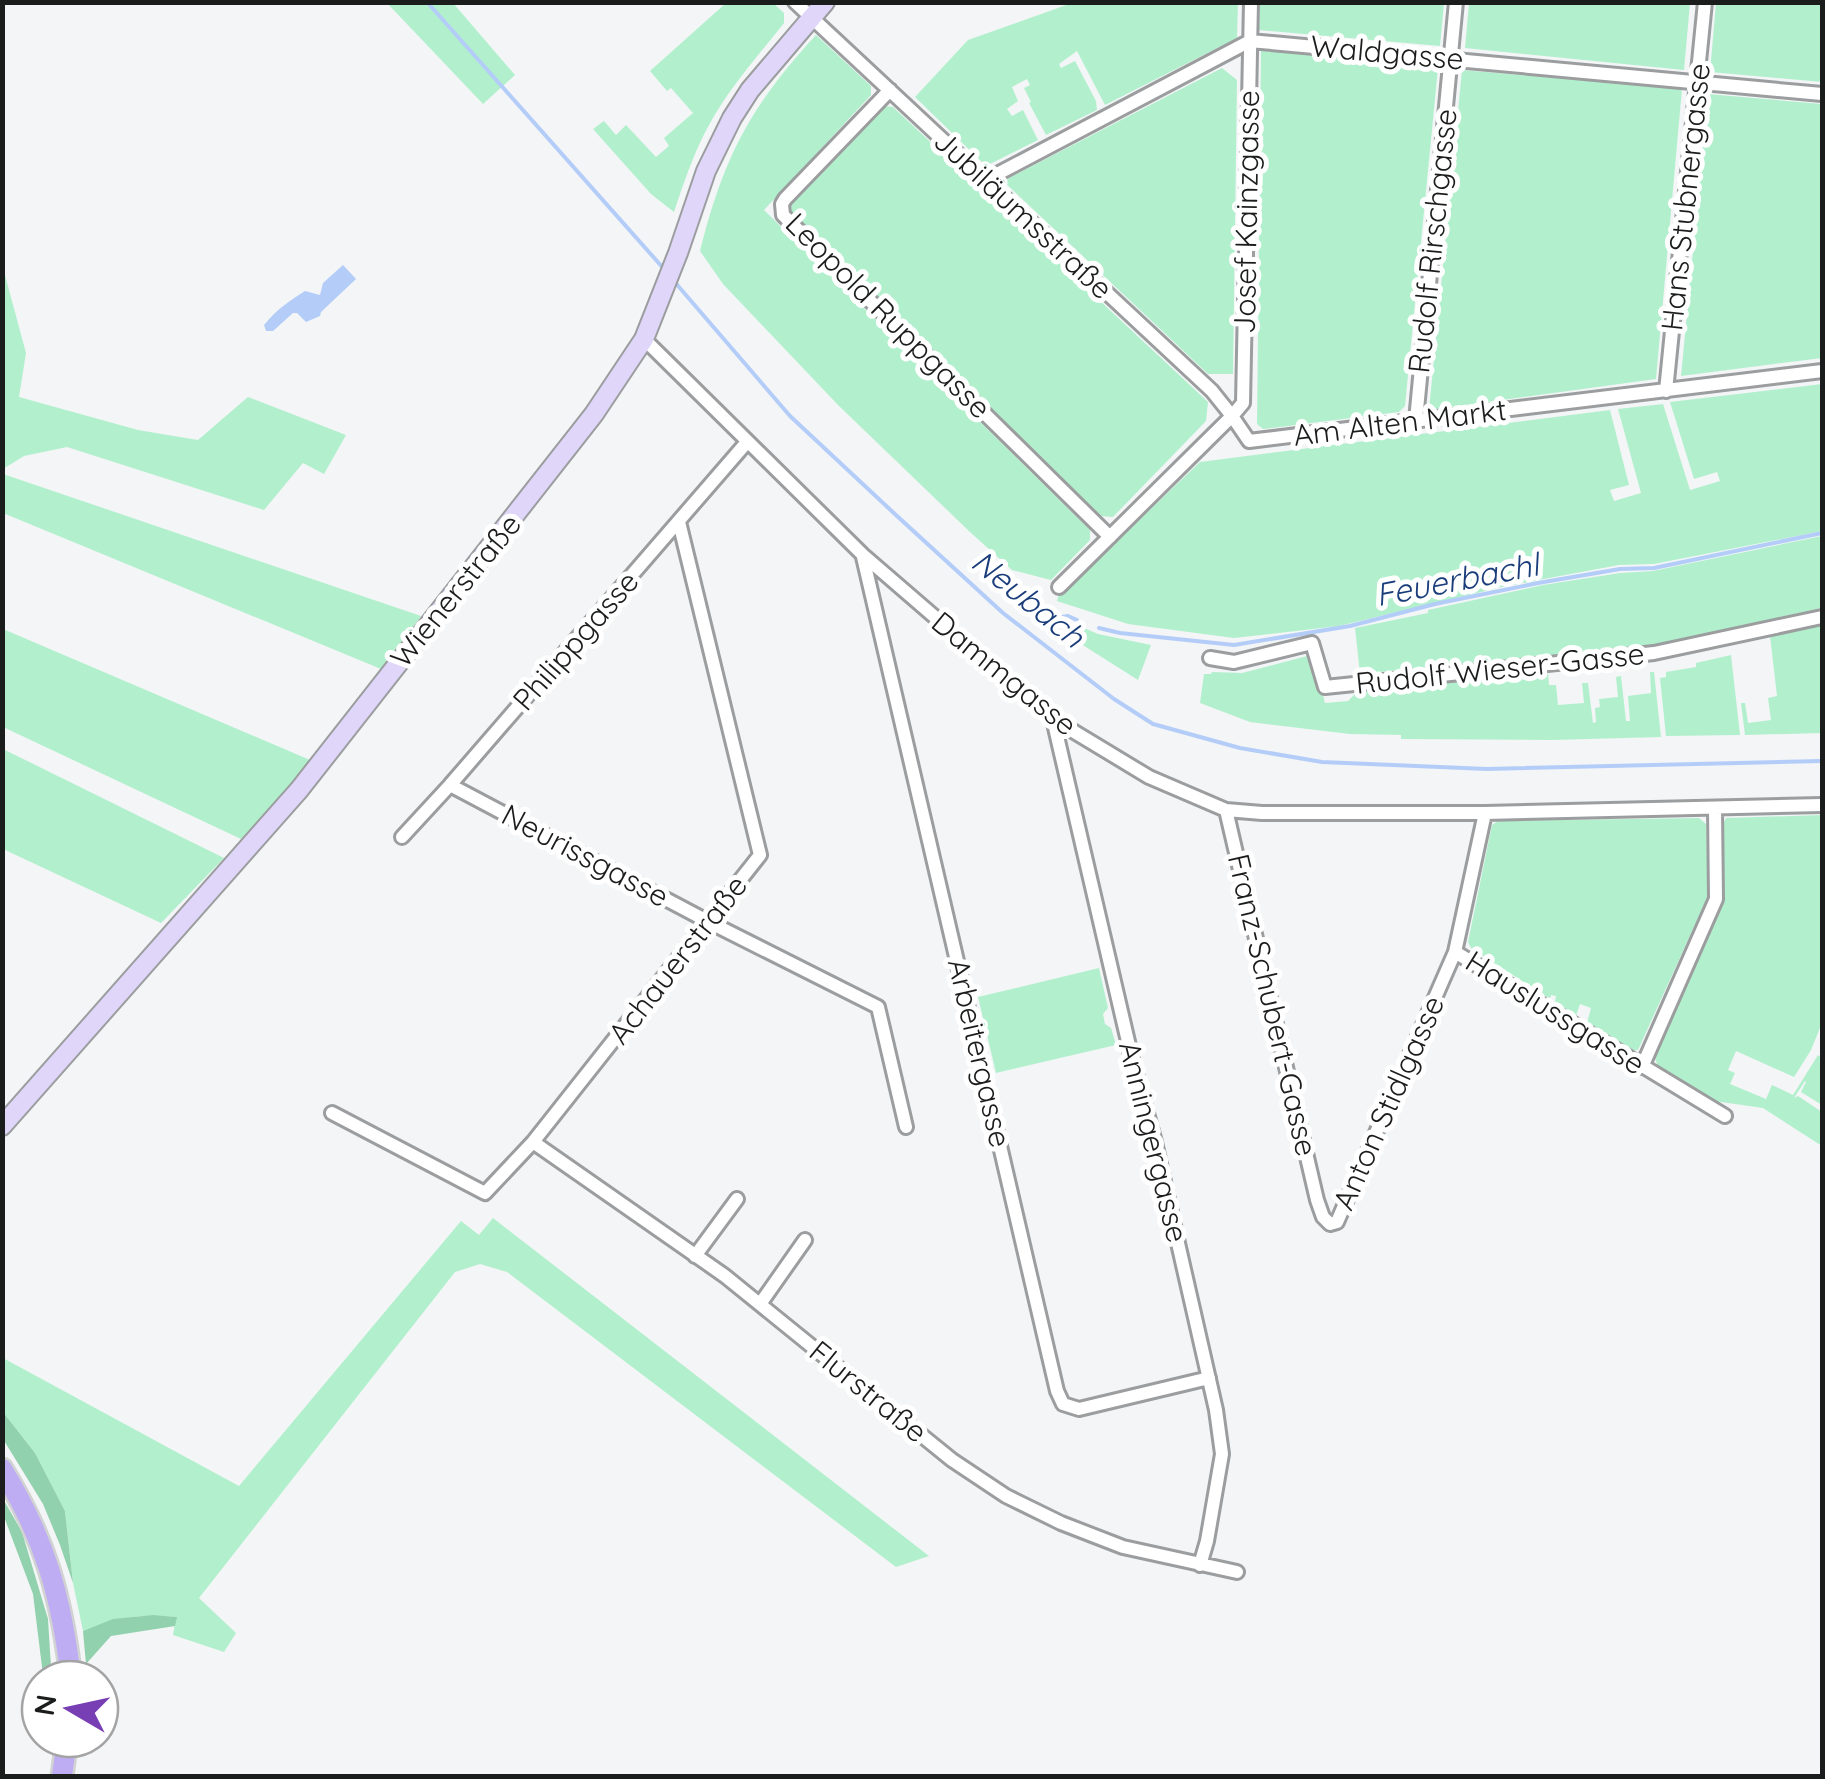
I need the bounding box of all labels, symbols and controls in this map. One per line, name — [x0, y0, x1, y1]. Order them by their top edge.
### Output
street label: Waldgasse — [1309, 26, 1465, 78]
street label: Hans Stubnergasse — [1652, 61, 1718, 333]
street label: Josef Kainzgasse — [1225, 90, 1267, 334]
street label: Rudolf Rirschgasse — [1399, 107, 1465, 375]
street label: Jubiläumsstraße — [926, 122, 1121, 307]
street label: Leopold Ruppgasse — [778, 204, 1000, 426]
street label: Am Alten Markt — [1291, 390, 1509, 454]
street label: Wienerstraße — [382, 506, 529, 675]
water label: Neubach — [964, 541, 1094, 656]
water label: Feuerbachl — [1372, 543, 1545, 614]
street label: Philippgasse — [504, 563, 646, 718]
street label: Dammgasse — [924, 603, 1085, 743]
street label: Rudolf Wieser-Gasse — [1354, 634, 1646, 702]
street label: Neurissgasse — [495, 795, 676, 915]
street label: Franz-Schubert-Gasse — [1220, 850, 1326, 1160]
street label: Achauerstraße — [599, 867, 755, 1052]
street label: Hauslussgasse — [1459, 942, 1652, 1082]
street label: Arbeitergasse — [940, 955, 1020, 1151]
street label: Anton Stidlgasse — [1324, 990, 1452, 1216]
street label: Anningergasse — [1111, 1037, 1197, 1246]
street label: Flurstraße — [802, 1332, 935, 1450]
north arrow — [20, 1659, 120, 1759]
text: N — [26, 1692, 64, 1718]

